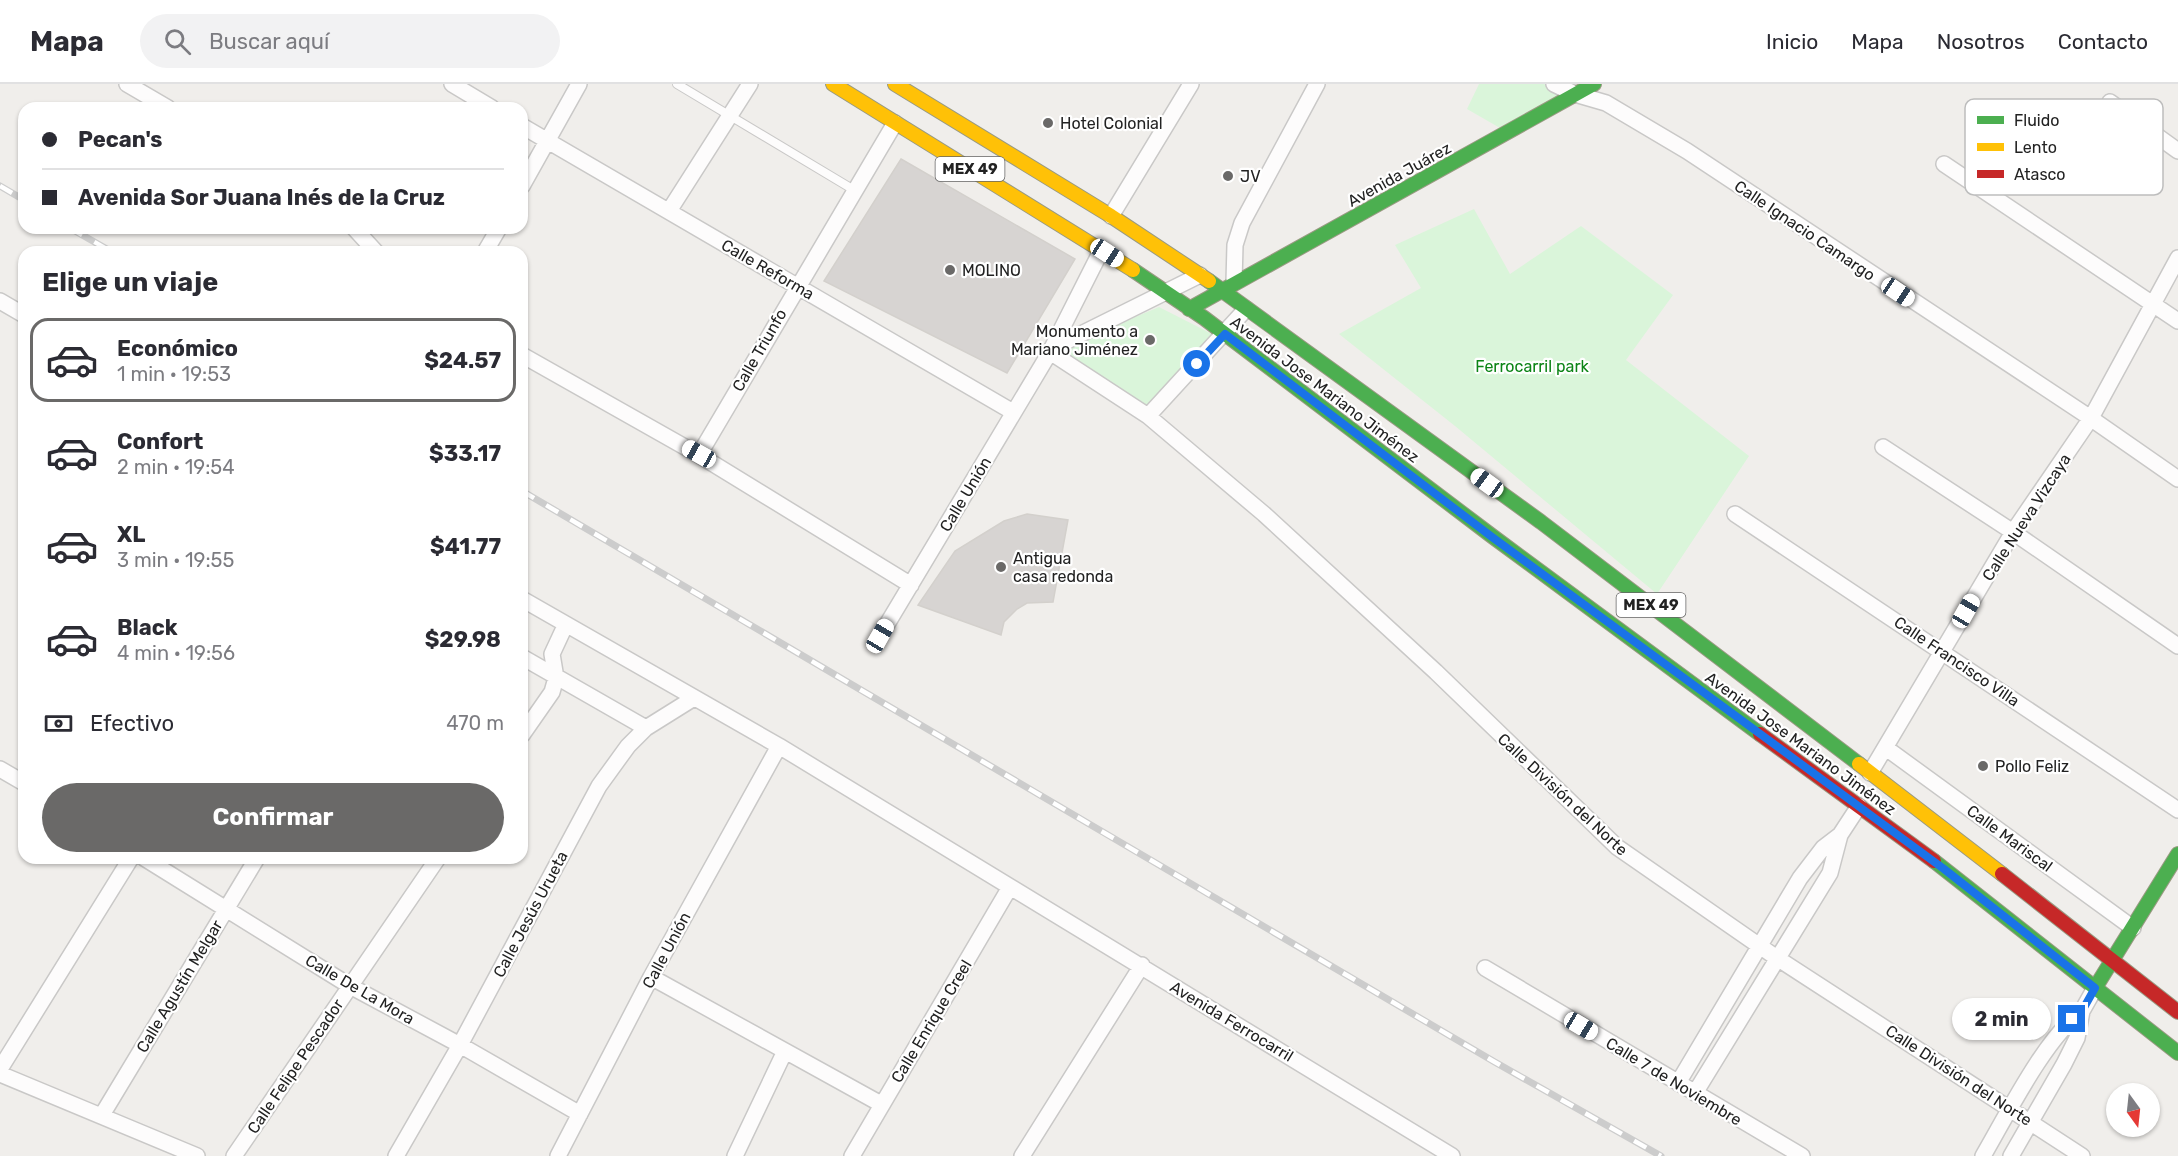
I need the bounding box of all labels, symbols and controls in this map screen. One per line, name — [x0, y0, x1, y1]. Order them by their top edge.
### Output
search box — [140, 14, 560, 68]
text: Mapa — [30, 25, 104, 58]
icon: search — [161, 25, 194, 58]
text: Buscar aquí — [209, 28, 329, 55]
text: Inicio — [1766, 29, 1818, 54]
text: Mapa — [1851, 29, 1904, 54]
text: Nosotros — [1937, 29, 2025, 54]
text: Contacto — [2058, 29, 2148, 54]
legend — [1965, 99, 2163, 195]
text: Fluido — [2014, 111, 2059, 130]
place label: Hotel Colonial — [1060, 114, 1163, 133]
marker: Hotel Colonial — [1041, 116, 1055, 130]
text: Pecan's — [78, 126, 163, 153]
street label: Avenida Juárez — [1344, 138, 1454, 211]
text: Lento — [2014, 138, 2057, 157]
road number: MEX 49 — [936, 157, 1004, 181]
text: Atasco — [2014, 165, 2066, 184]
place label: JV — [1240, 167, 1261, 186]
marker: JV — [1221, 169, 1235, 183]
street label: Calle Ignacio Camargo — [1731, 176, 1879, 285]
text: Avenida Sor Juana Inés de la Cruz — [78, 184, 445, 211]
street label: Calle Reforma — [718, 235, 817, 304]
car — [1087, 236, 1127, 270]
place label: MOLINO — [962, 261, 1021, 280]
marker: MOLINO — [943, 263, 957, 277]
text: Elige un viaje — [42, 266, 218, 298]
car — [1878, 274, 1918, 310]
street label: Calle Triunfo — [728, 306, 791, 395]
street label: Avenida Jose Mariano Jiménez — [1227, 312, 1423, 467]
place label: Monumento a Mariano Jiménez — [1011, 322, 1138, 359]
icon: car — [45, 333, 99, 387]
marker: Monumento a Mariano Jiménez — [1143, 333, 1157, 347]
text: Económico — [117, 335, 238, 362]
text: $24.57 — [424, 347, 501, 374]
route start — [1183, 350, 1210, 377]
park label: Ferrocarril park — [1475, 357, 1589, 376]
text: 1 min · 19:53 — [117, 362, 231, 386]
icon: car — [45, 426, 99, 480]
text: Confort — [117, 428, 203, 455]
car — [679, 437, 719, 471]
text: $33.17 — [429, 440, 501, 467]
street label: Calle Nueva Vizcaya — [1978, 450, 2075, 584]
street label: Calle Unión — [936, 453, 995, 535]
text: 2 min · 19:54 — [117, 455, 235, 479]
car — [1467, 465, 1507, 501]
icon: car — [45, 519, 99, 573]
text: XL — [117, 521, 145, 548]
text: $41.77 — [430, 533, 501, 560]
text: 3 min · 19:55 — [117, 548, 234, 572]
place label: Antigua casa redonda — [1013, 549, 1113, 586]
marker: Antigua casa redonda — [994, 560, 1008, 574]
car — [1949, 591, 1983, 631]
road number: MEX 49 — [1616, 593, 1686, 617]
icon: car — [45, 612, 99, 666]
street label: Calle Francisco Villa — [1890, 612, 2023, 710]
text: Black — [117, 614, 178, 641]
car — [863, 616, 897, 656]
text: $29.98 — [425, 626, 501, 653]
text: 4 min · 19:56 — [117, 641, 235, 665]
street label: Avenida Jose Mariano Jiménez — [1702, 668, 1900, 819]
icon: cash — [42, 707, 75, 740]
text: Efectivo — [90, 710, 174, 737]
text: 470 m — [446, 711, 504, 735]
street label: Calle División del Norte — [1494, 729, 1632, 859]
place label: Pollo Feliz — [1995, 757, 2069, 776]
marker: Pollo Feliz — [1976, 759, 1990, 773]
button: Confirmar — [42, 783, 504, 852]
street label: Calle Mariscal — [1963, 801, 2056, 876]
street label: Calle Jesús Urueta — [489, 848, 572, 981]
street label: Calle Unión — [638, 909, 695, 992]
street label: Calle Agustín Melgar — [132, 916, 227, 1056]
street label: Calle De La Mora — [302, 951, 418, 1028]
street label: Calle Enrique Creel — [887, 956, 976, 1086]
street label: Avenida Ferrocarril — [1167, 977, 1297, 1066]
street label: Calle Felipe Pescador — [243, 995, 348, 1137]
callout: 2 min — [1952, 998, 2051, 1040]
route end — [2058, 1005, 2085, 1032]
text: 2 min — [1974, 1007, 2029, 1031]
car — [1561, 1009, 1601, 1043]
street label: Calle División del Norte — [1882, 1021, 2035, 1130]
street label: Calle 7 de Noviembre — [1602, 1033, 1745, 1130]
north arrow — [2106, 1083, 2160, 1137]
map controls — [2106, 1083, 2160, 1137]

